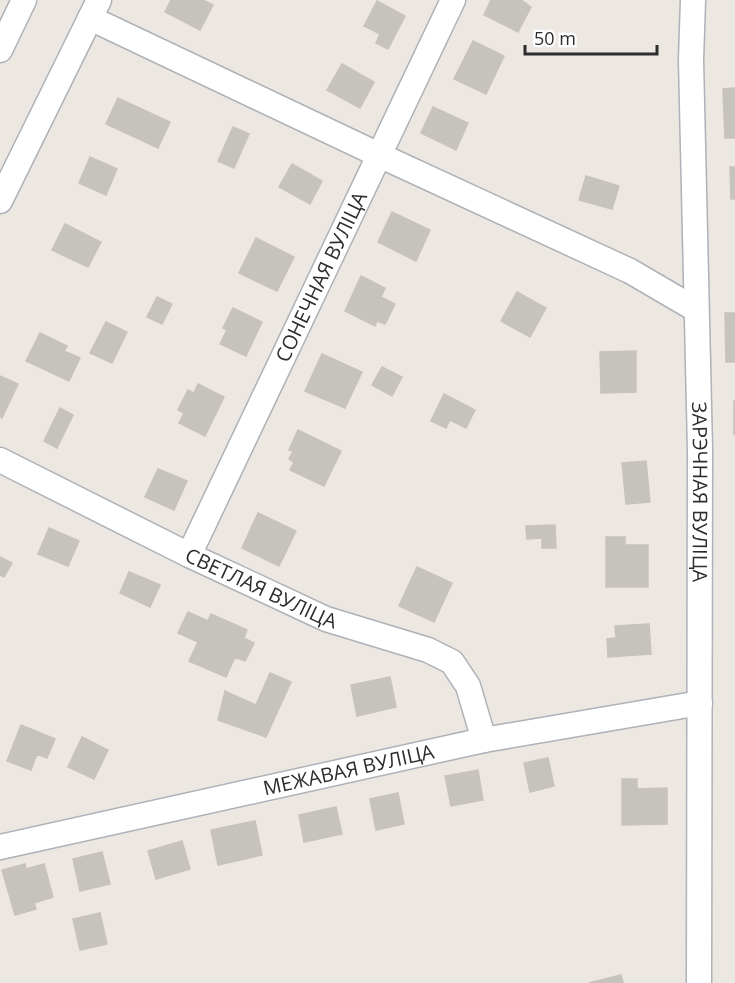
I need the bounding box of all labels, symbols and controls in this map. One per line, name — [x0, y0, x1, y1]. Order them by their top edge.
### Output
scale bar — [525, 18, 657, 56]
text: 50 m — [534, 26, 576, 50]
street label: СОНЕЧНАЯ ВУЛІЦА — [269, 187, 373, 366]
street label: ЗАРЭЧНАЯ ВУЛІЦА — [686, 401, 714, 582]
street label: СВЕТЛАЯ ВУЛІЦА — [181, 541, 340, 635]
street label: МЕЖАВАЯ ВУЛІЦА — [260, 737, 437, 801]

